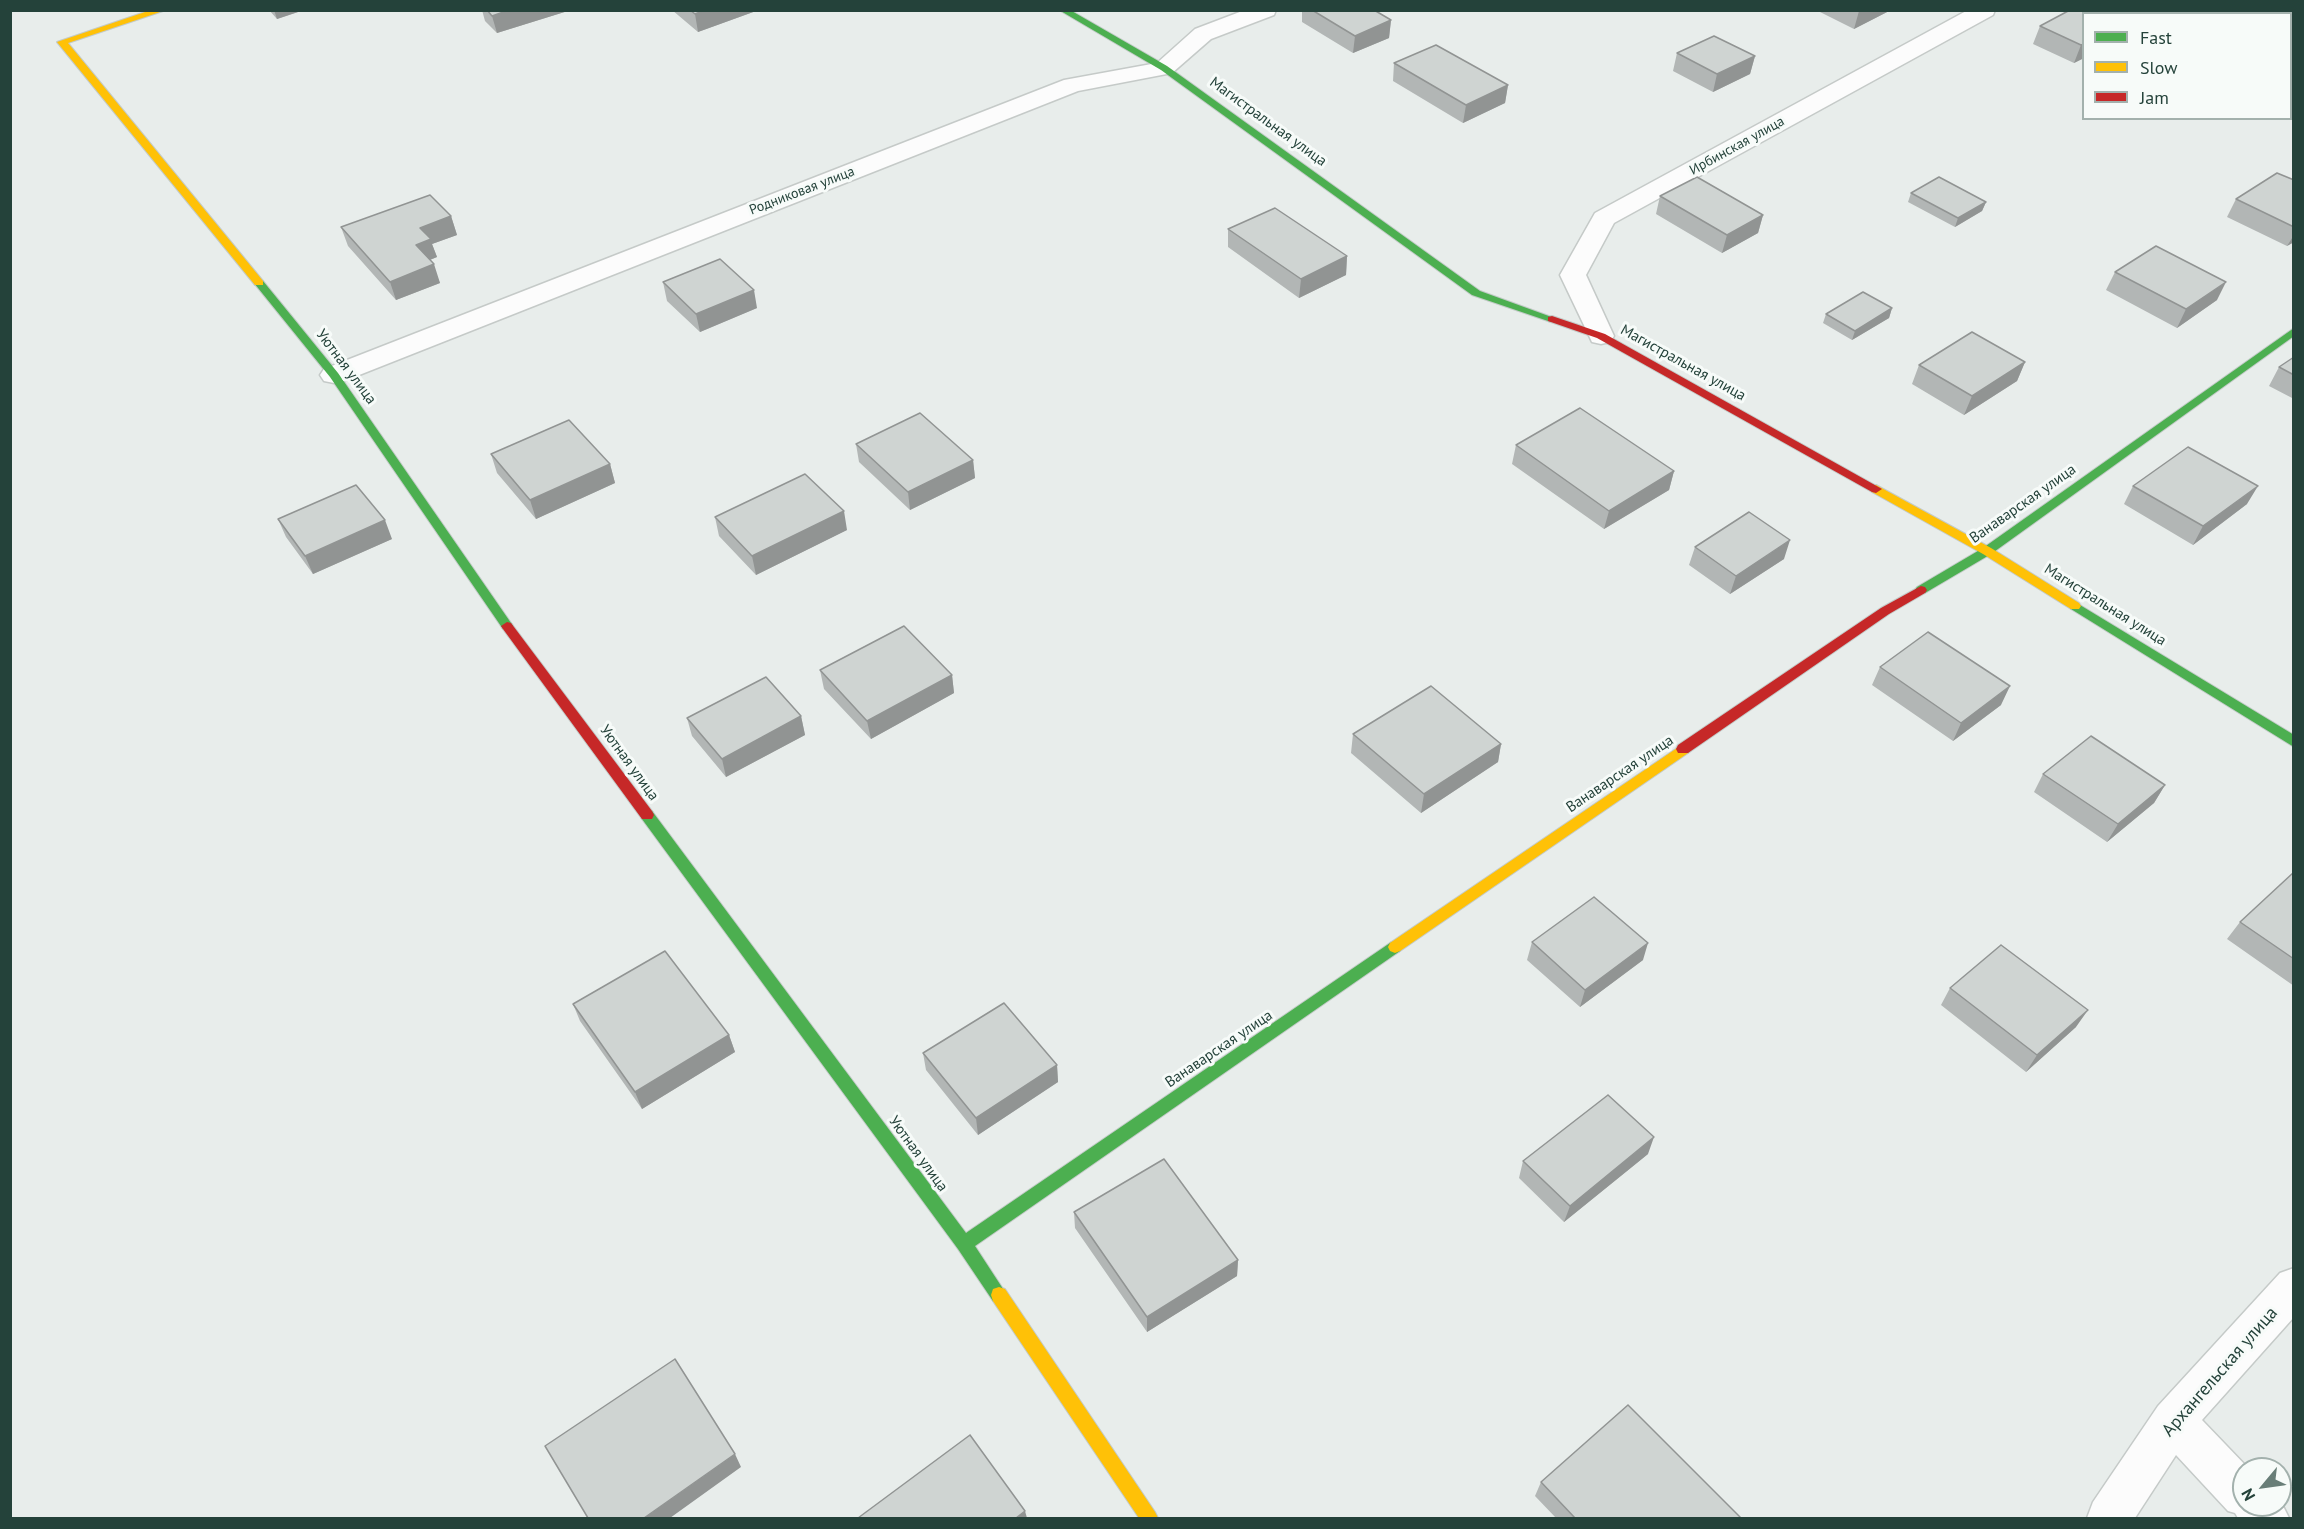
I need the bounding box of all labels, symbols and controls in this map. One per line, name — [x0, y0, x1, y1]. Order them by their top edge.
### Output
legend — [2082, 12, 2292, 120]
text: Fast — [2140, 26, 2172, 49]
text: Slow — [2140, 56, 2178, 79]
street label: Магистральная улица — [1206, 73, 1330, 171]
text: Jam — [2140, 86, 2169, 109]
street label: Ирбинская улица — [1687, 113, 1787, 179]
street label: Родниковая улица — [747, 163, 857, 219]
street label: Магистральная улица — [1617, 321, 1749, 405]
street label: Уютная улица — [312, 326, 380, 408]
street label: Ванаварская улица — [1966, 461, 2080, 547]
street label: Магистральная улица — [2041, 560, 2169, 650]
street label: Уютная улица — [596, 722, 662, 804]
street label: Ванаварская улица — [1563, 731, 1677, 817]
street label: Ванаварская улица — [1162, 1006, 1276, 1092]
street label: Уютная улица — [885, 1113, 951, 1195]
street label: Архангельская улица — [2158, 1303, 2282, 1441]
north arrow — [2232, 1457, 2292, 1517]
text: N — [2237, 1485, 2259, 1504]

